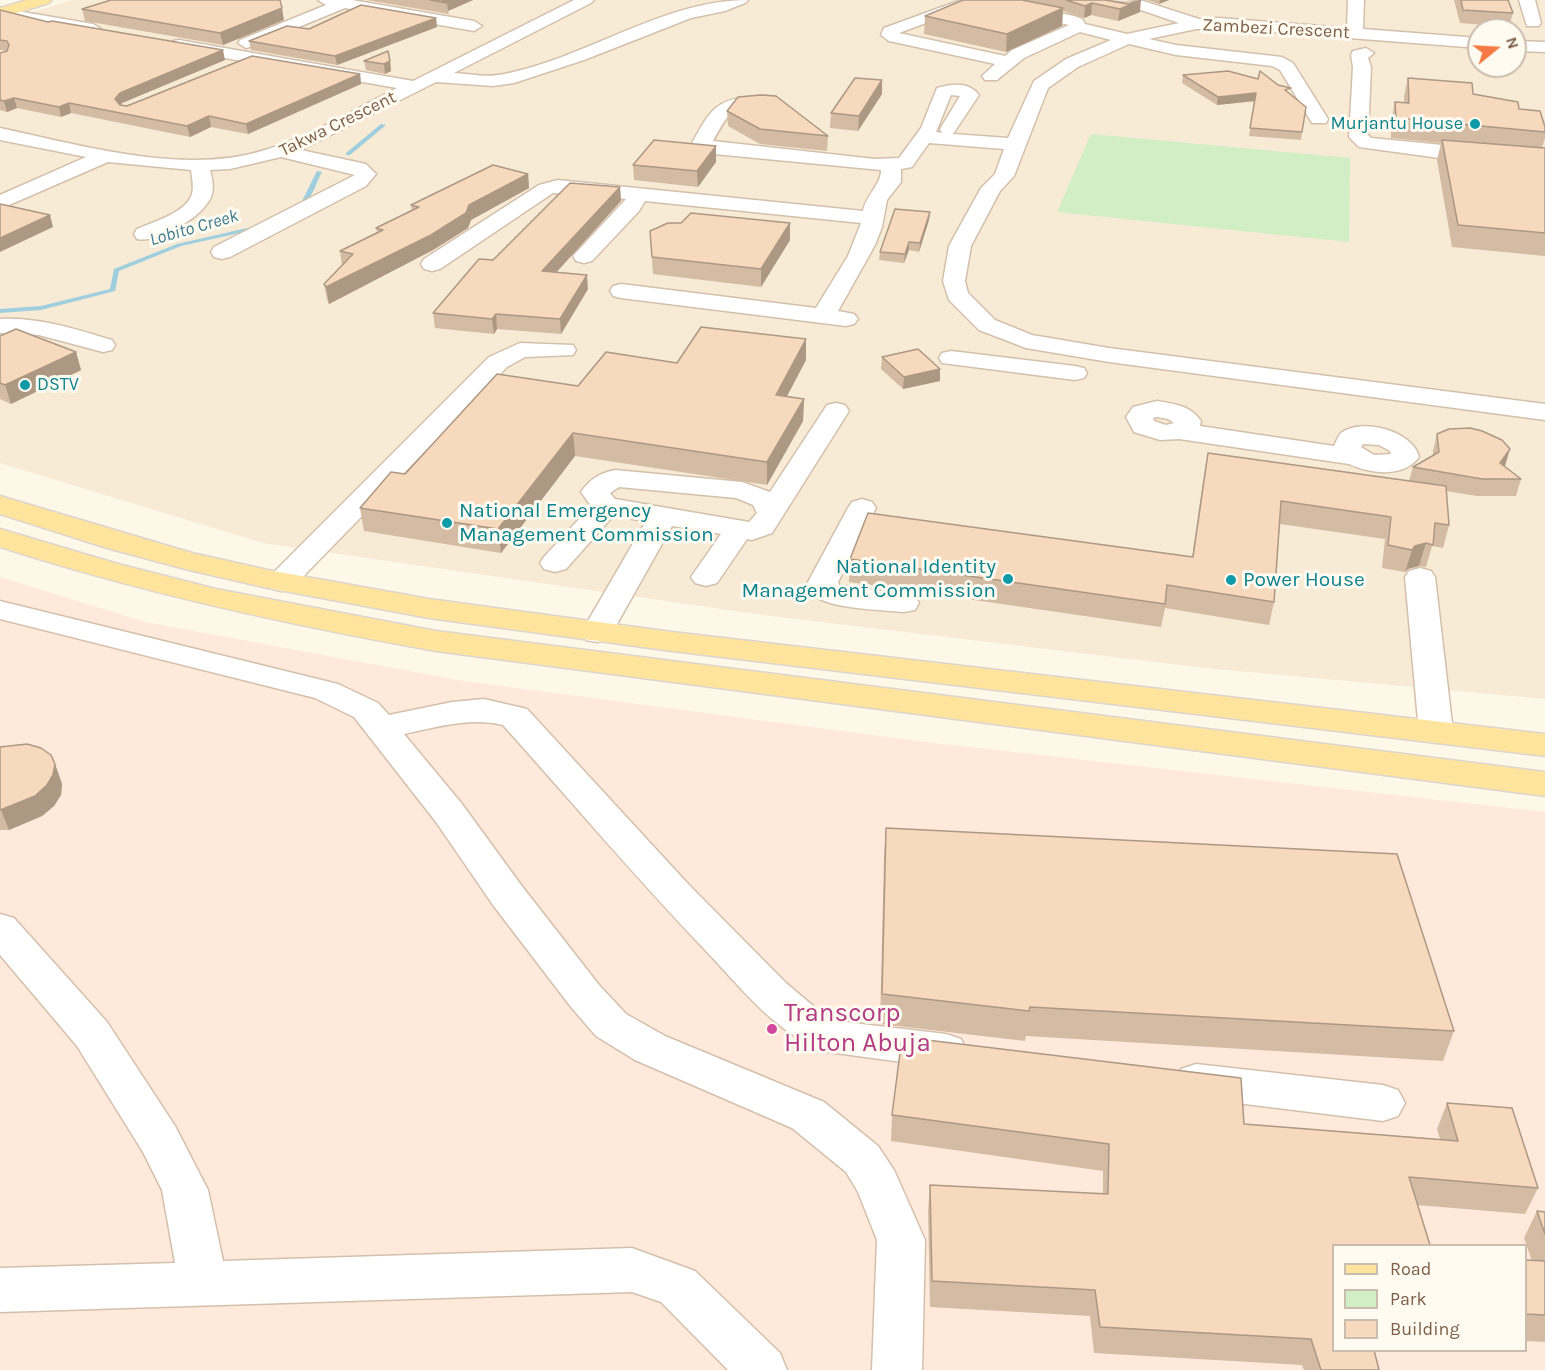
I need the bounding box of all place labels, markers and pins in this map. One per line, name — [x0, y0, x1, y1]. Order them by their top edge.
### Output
place label: Murjantu House — [1331, 113, 1463, 135]
marker: Murjantu House — [1468, 117, 1482, 131]
place label: DSTV — [37, 374, 79, 396]
marker: DSTV — [18, 378, 32, 392]
place label: National Emergency Management Commission — [459, 498, 714, 548]
marker: National Emergency Management Commission — [440, 516, 454, 530]
place label: National Identity Management Commission — [741, 554, 996, 604]
place label: Power House — [1243, 567, 1365, 593]
marker: National Identity Management Commission — [1001, 572, 1015, 586]
marker: Power House — [1224, 573, 1238, 587]
place label: Transcorp Hilton Abuja — [784, 998, 931, 1060]
marker: Transcorp Hilton Abuja — [765, 1022, 779, 1036]

